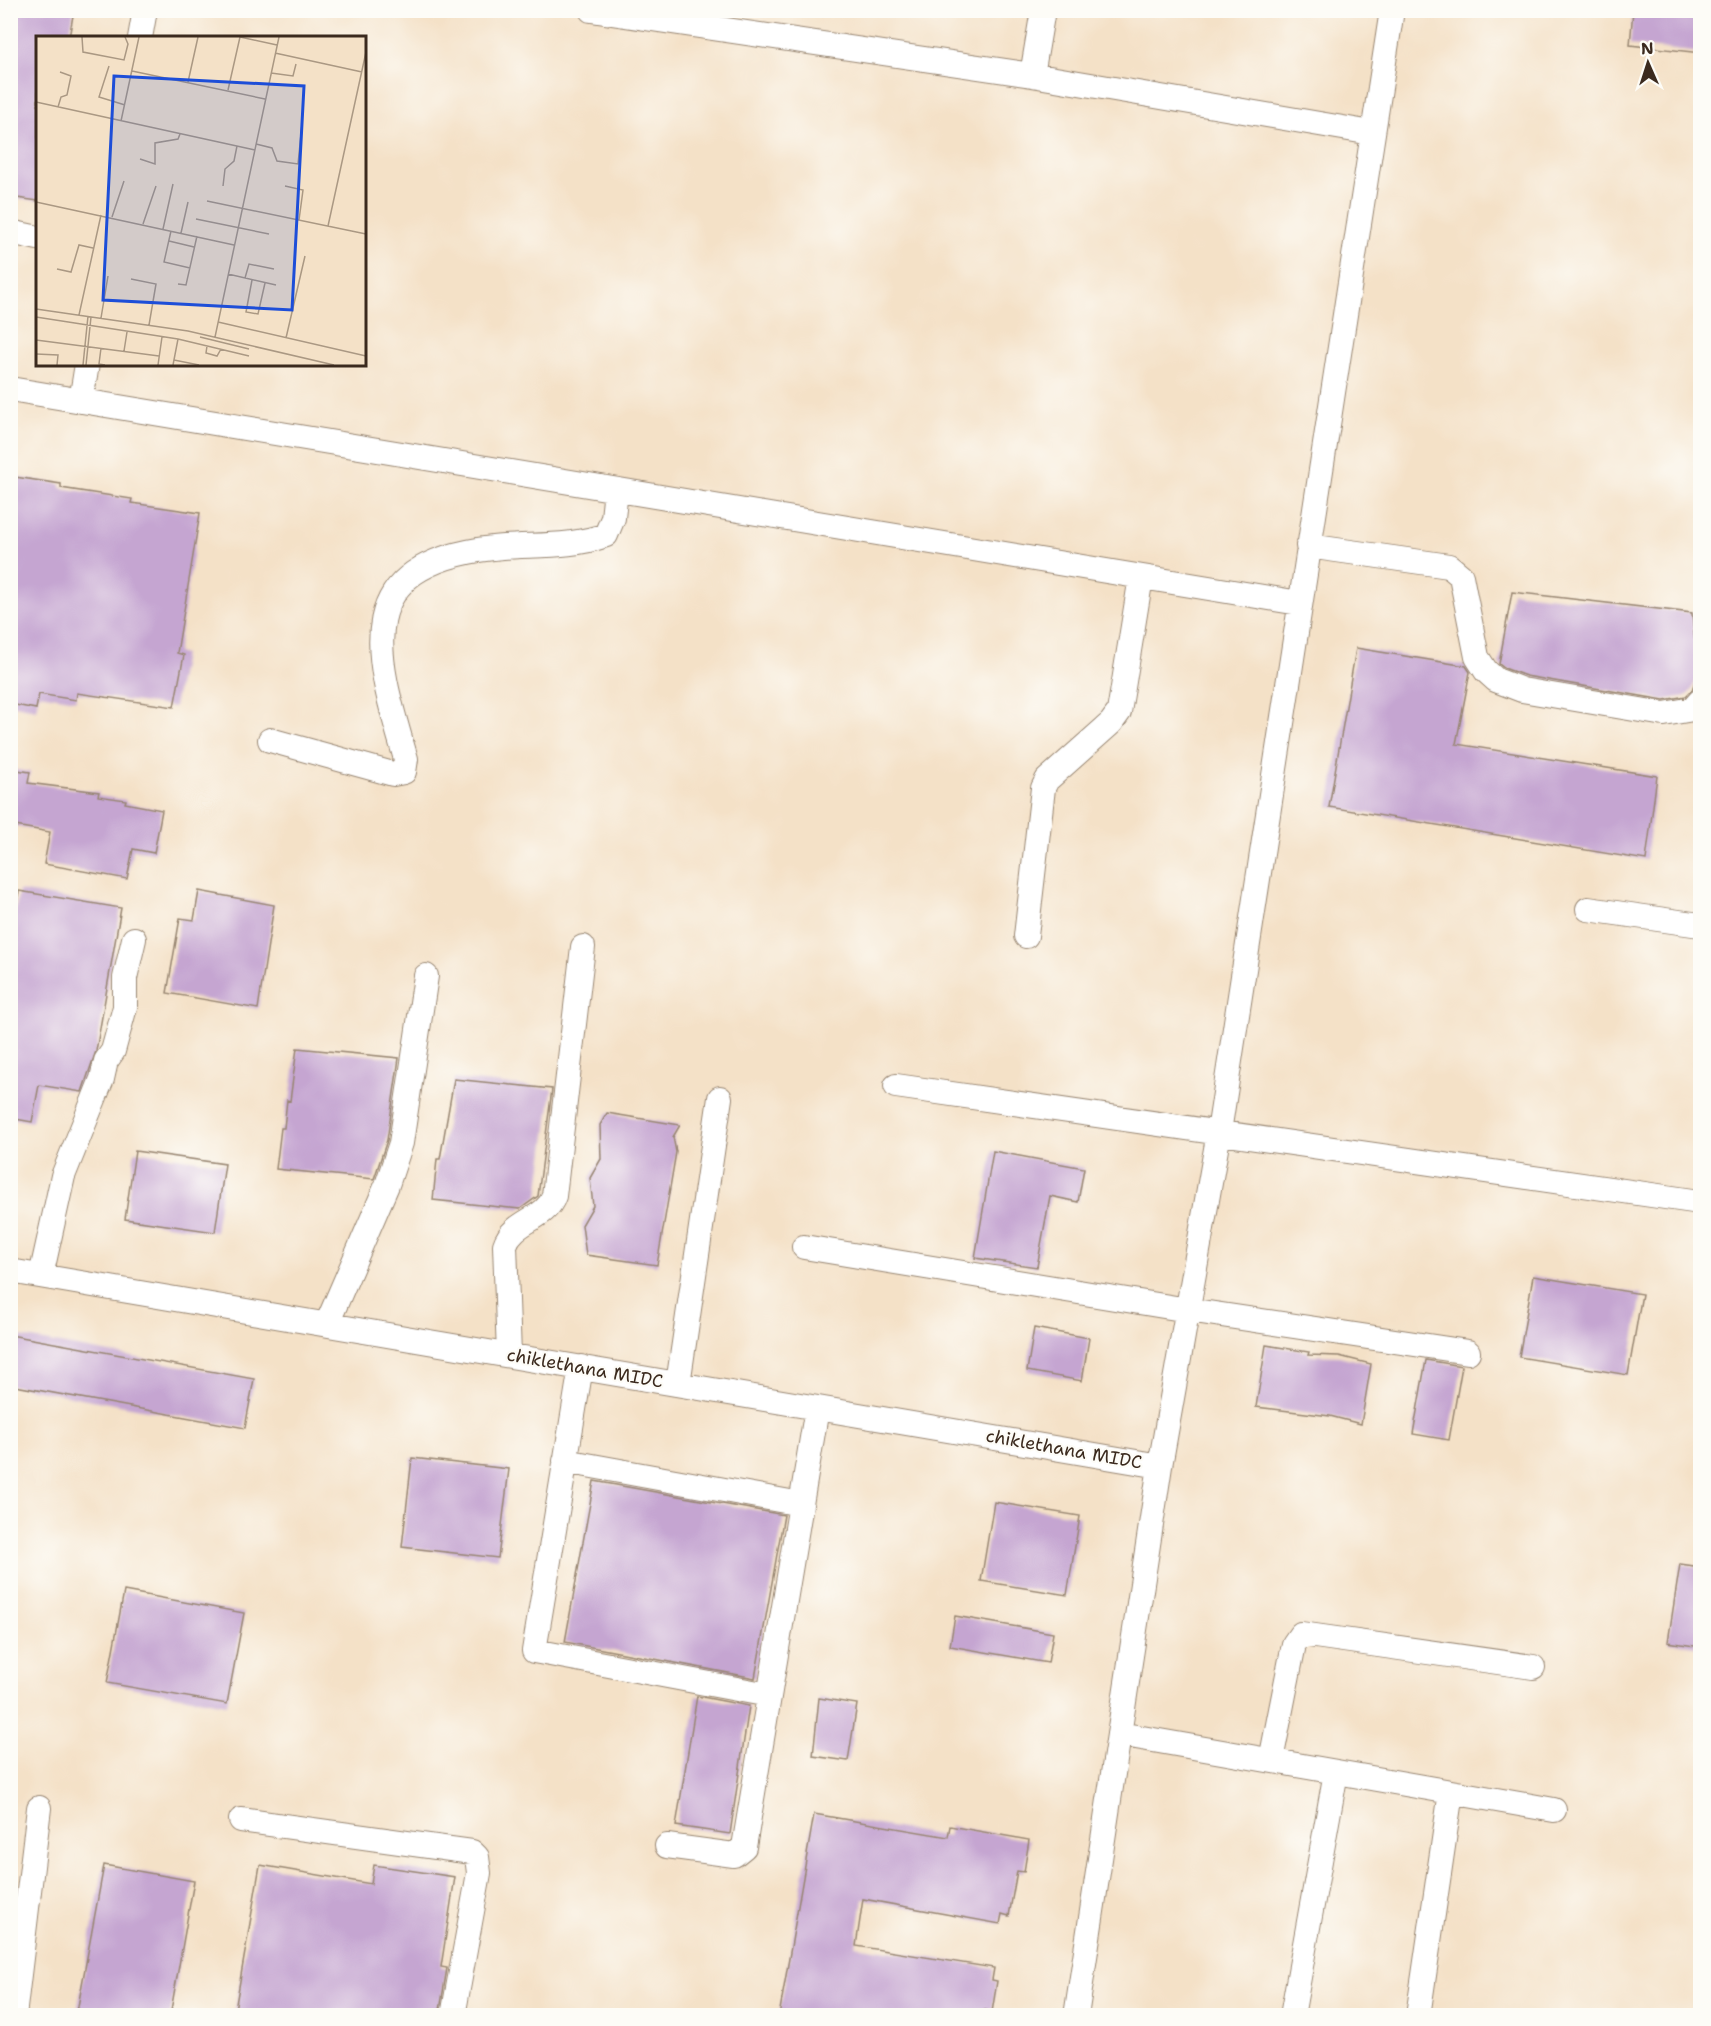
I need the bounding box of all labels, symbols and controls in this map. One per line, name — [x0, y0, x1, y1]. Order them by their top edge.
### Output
north arrow — [1618, 33, 1678, 93]
inset map — [36, 36, 366, 366]
text: N — [1640, 38, 1654, 59]
street label: chiklethana MIDC — [505, 1342, 665, 1394]
street label: chiklethana MIDC — [984, 1423, 1144, 1475]

